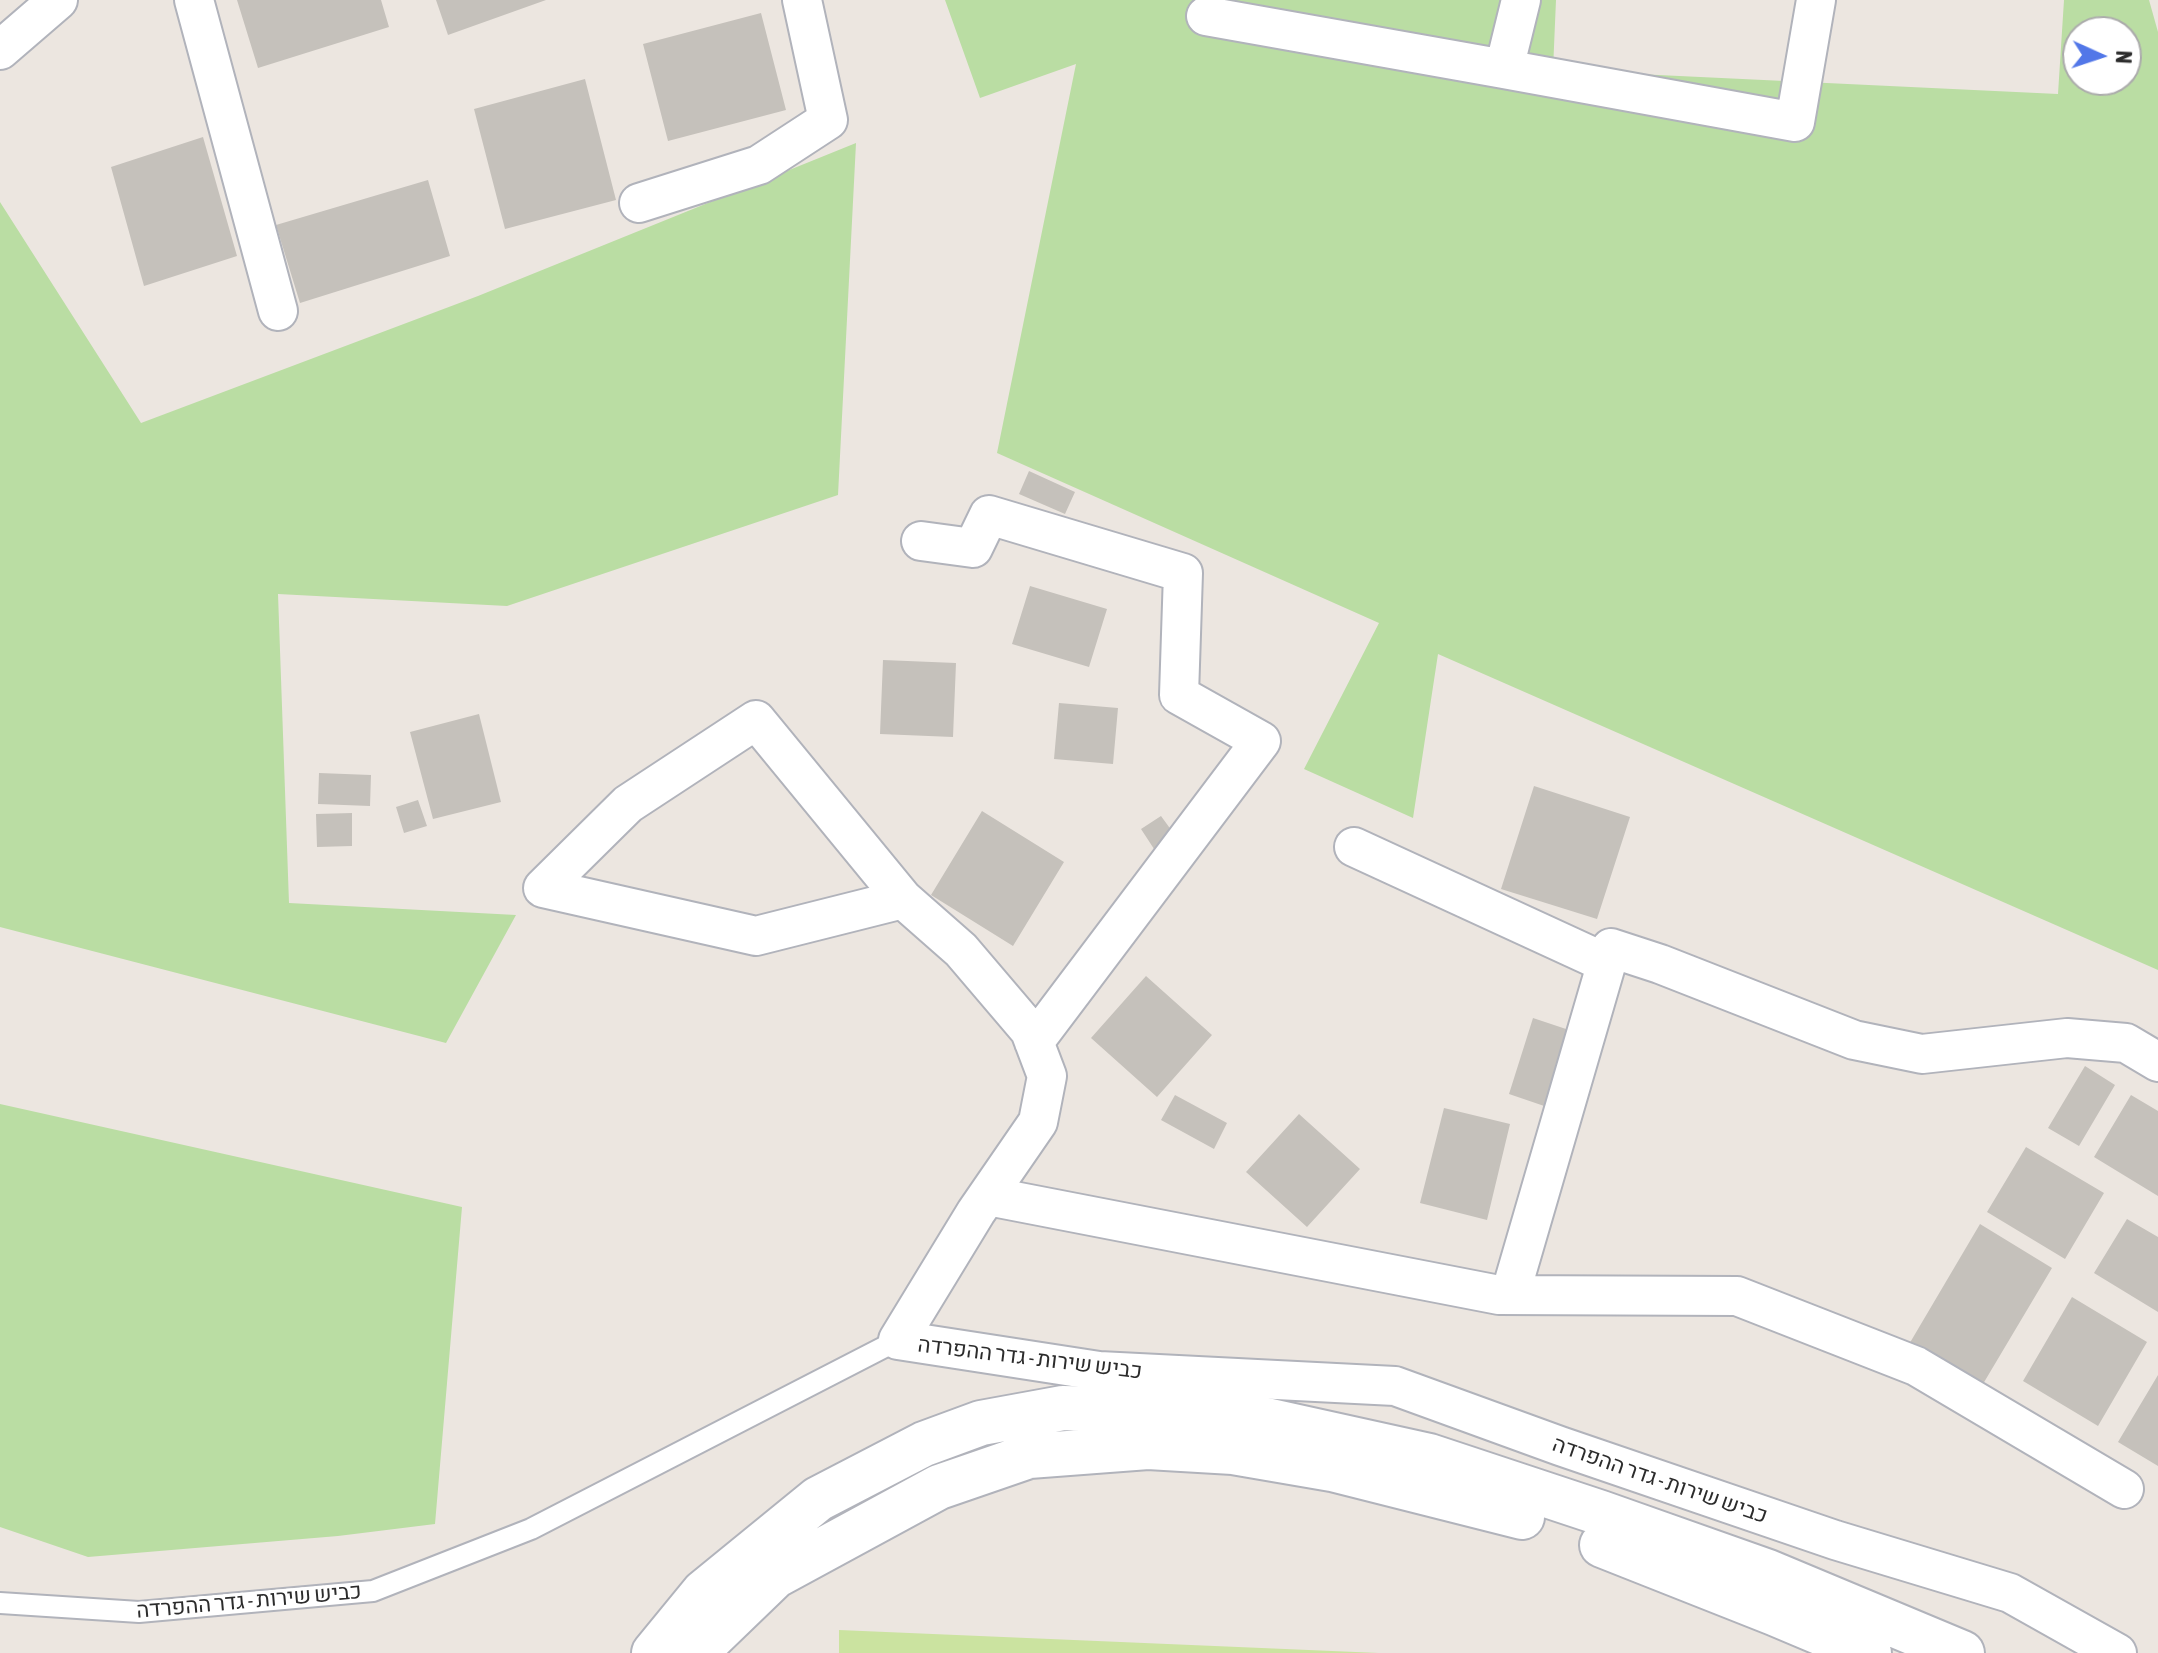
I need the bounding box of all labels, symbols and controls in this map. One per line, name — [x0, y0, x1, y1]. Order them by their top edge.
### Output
north arrow — [2062, 16, 2142, 96]
text: N — [2111, 50, 2137, 64]
street label: כביש שירות - גדר ההפרדה — [916, 1331, 1144, 1385]
street label: כביש שירות - גדר ההפרדה — [1549, 1431, 1771, 1529]
street label: כביש שירות - גדר ההפרדה — [135, 1578, 363, 1624]

